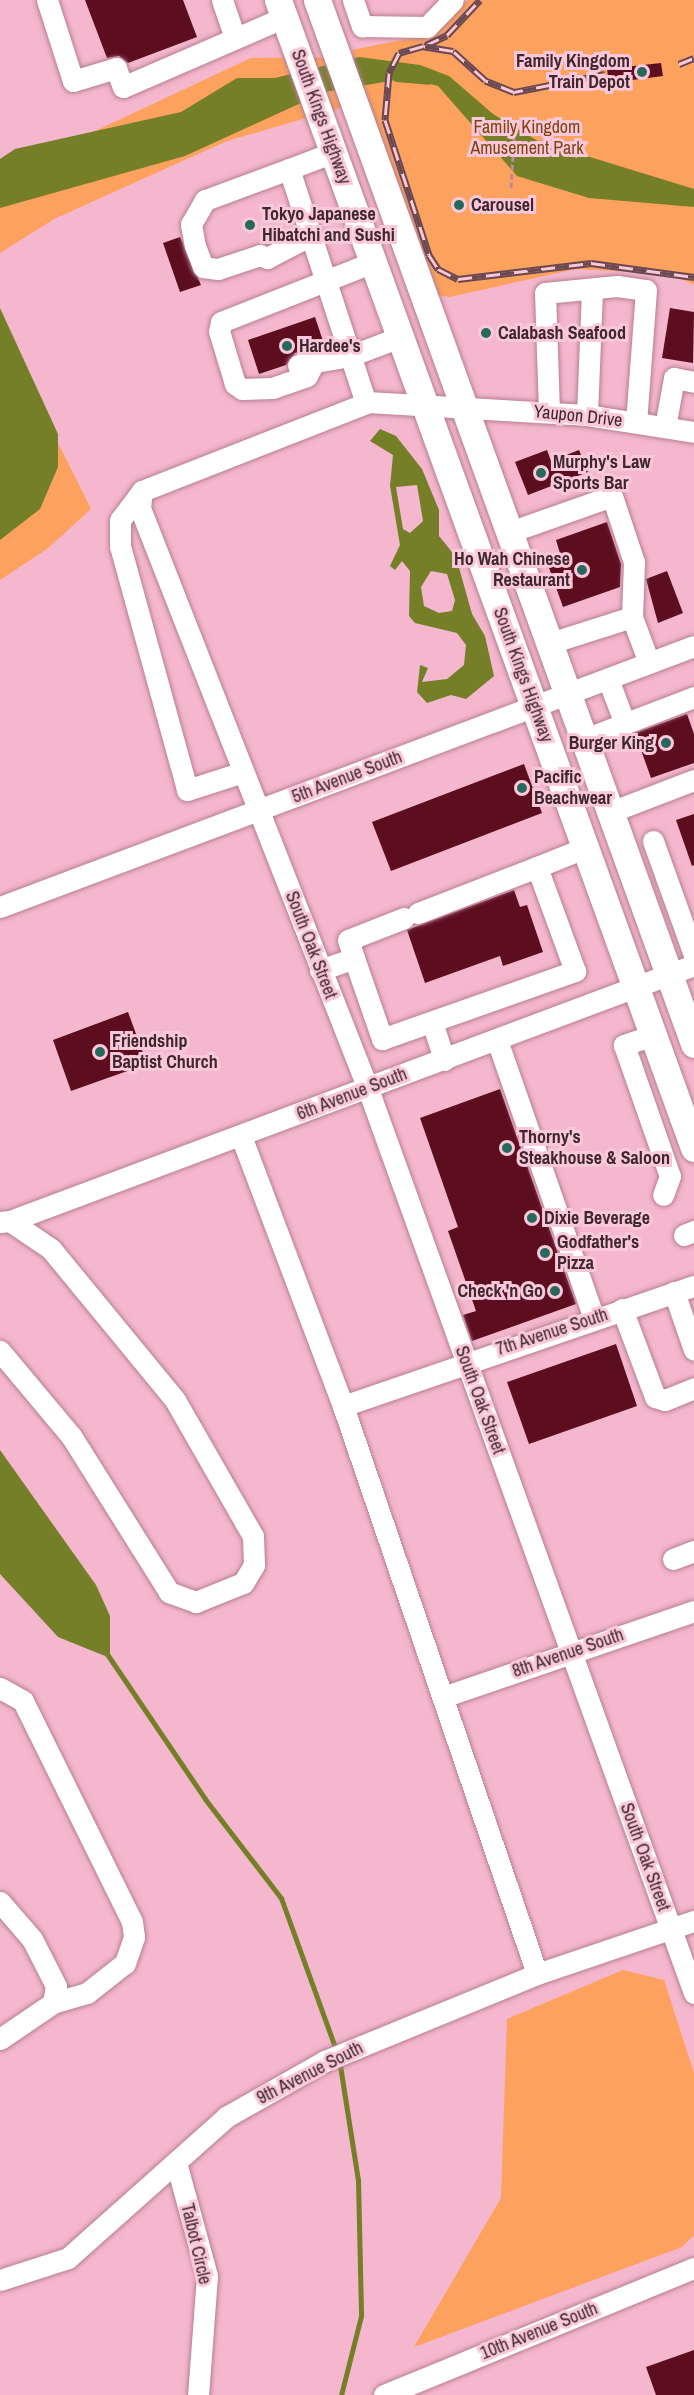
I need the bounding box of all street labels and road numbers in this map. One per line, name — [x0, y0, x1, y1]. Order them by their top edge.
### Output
street label: South Kings Highway — [287, 47, 355, 187]
street label: Yaupon Drive — [533, 401, 623, 431]
street label: South Kings Highway — [489, 605, 557, 745]
street label: 5th Avenue South — [288, 746, 406, 808]
street label: South Oak Street — [281, 888, 341, 1002]
street label: 6th Avenue South — [293, 1063, 411, 1125]
street label: 7th Avenue South — [493, 1304, 611, 1360]
street label: South Oak Street — [450, 1343, 510, 1457]
street label: 8th Avenue South — [509, 1624, 627, 1682]
street label: South Oak Street — [615, 1800, 675, 1914]
street label: 9th Avenue South — [253, 2037, 367, 2109]
street label: Talbot Circle — [176, 2201, 216, 2287]
street label: 10th Avenue South — [477, 2298, 601, 2364]

